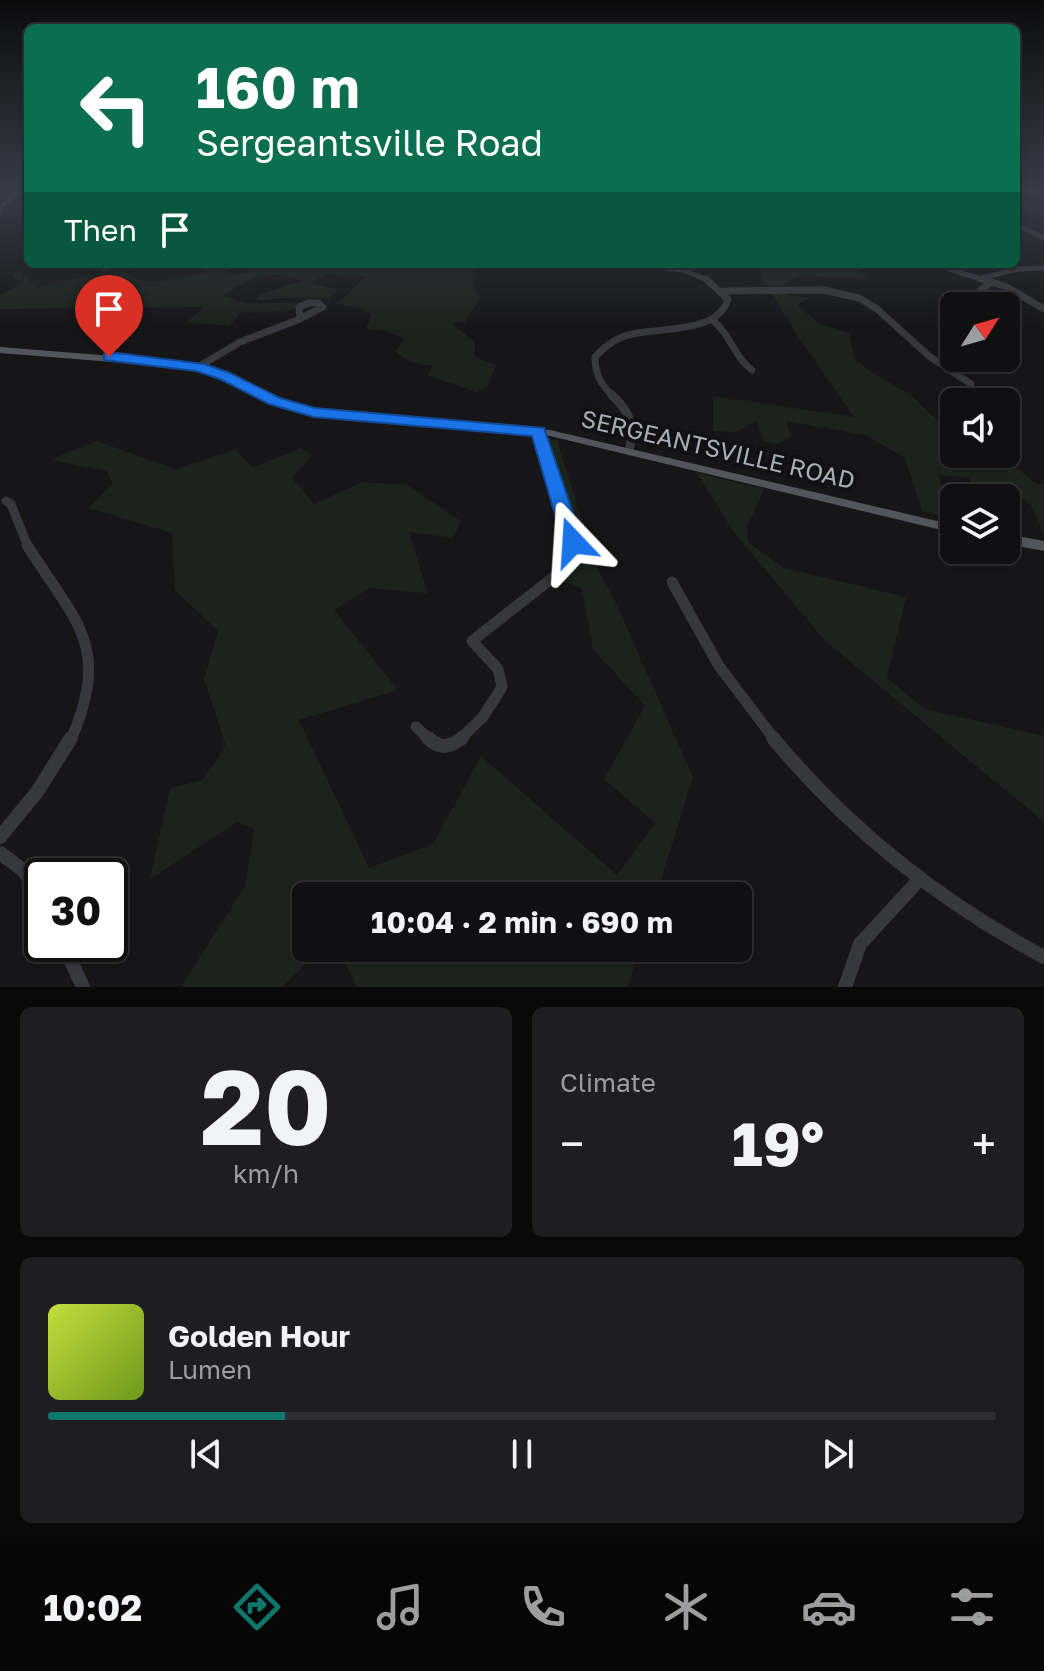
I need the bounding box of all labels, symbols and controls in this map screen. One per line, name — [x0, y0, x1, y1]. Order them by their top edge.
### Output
text: 160 m — [196, 53, 360, 120]
icon: left — [64, 56, 168, 160]
text: Sergeantsville Road — [196, 121, 543, 164]
icon: arrive — [153, 208, 197, 252]
text: Then — [64, 212, 137, 248]
pin — [75, 275, 143, 357]
icon: arrive — [87, 287, 131, 331]
north arrow — [940, 292, 1020, 372]
map controls — [940, 292, 1020, 564]
button: sound — [940, 388, 1020, 468]
street label: SERGEANTSVILLE ROAD — [579, 403, 858, 494]
button: layers — [940, 484, 1020, 564]
position arrow — [531, 500, 615, 584]
speed limit sign: 30 — [24, 858, 128, 962]
text: 10:04 · 2 min · 690 m — [371, 904, 673, 940]
text: 20 — [200, 1043, 332, 1168]
text: Climate — [560, 1067, 656, 1098]
text: 19° — [732, 1107, 824, 1179]
text: − — [560, 1117, 584, 1170]
text: + — [972, 1117, 996, 1170]
text: km/h — [233, 1158, 299, 1189]
text: Golden Hour — [168, 1318, 350, 1354]
text: Lumen — [168, 1354, 252, 1385]
icon: previous — [184, 1432, 228, 1476]
icon: pause — [500, 1432, 544, 1476]
icon: next — [816, 1432, 860, 1476]
icon: directions — [229, 1579, 285, 1635]
icon: music — [372, 1579, 428, 1635]
icon: phone — [515, 1579, 571, 1635]
icon: climate — [658, 1579, 714, 1635]
icon: car — [801, 1579, 857, 1635]
icon: filters — [944, 1579, 1000, 1635]
text: 10:02 — [44, 1586, 142, 1629]

